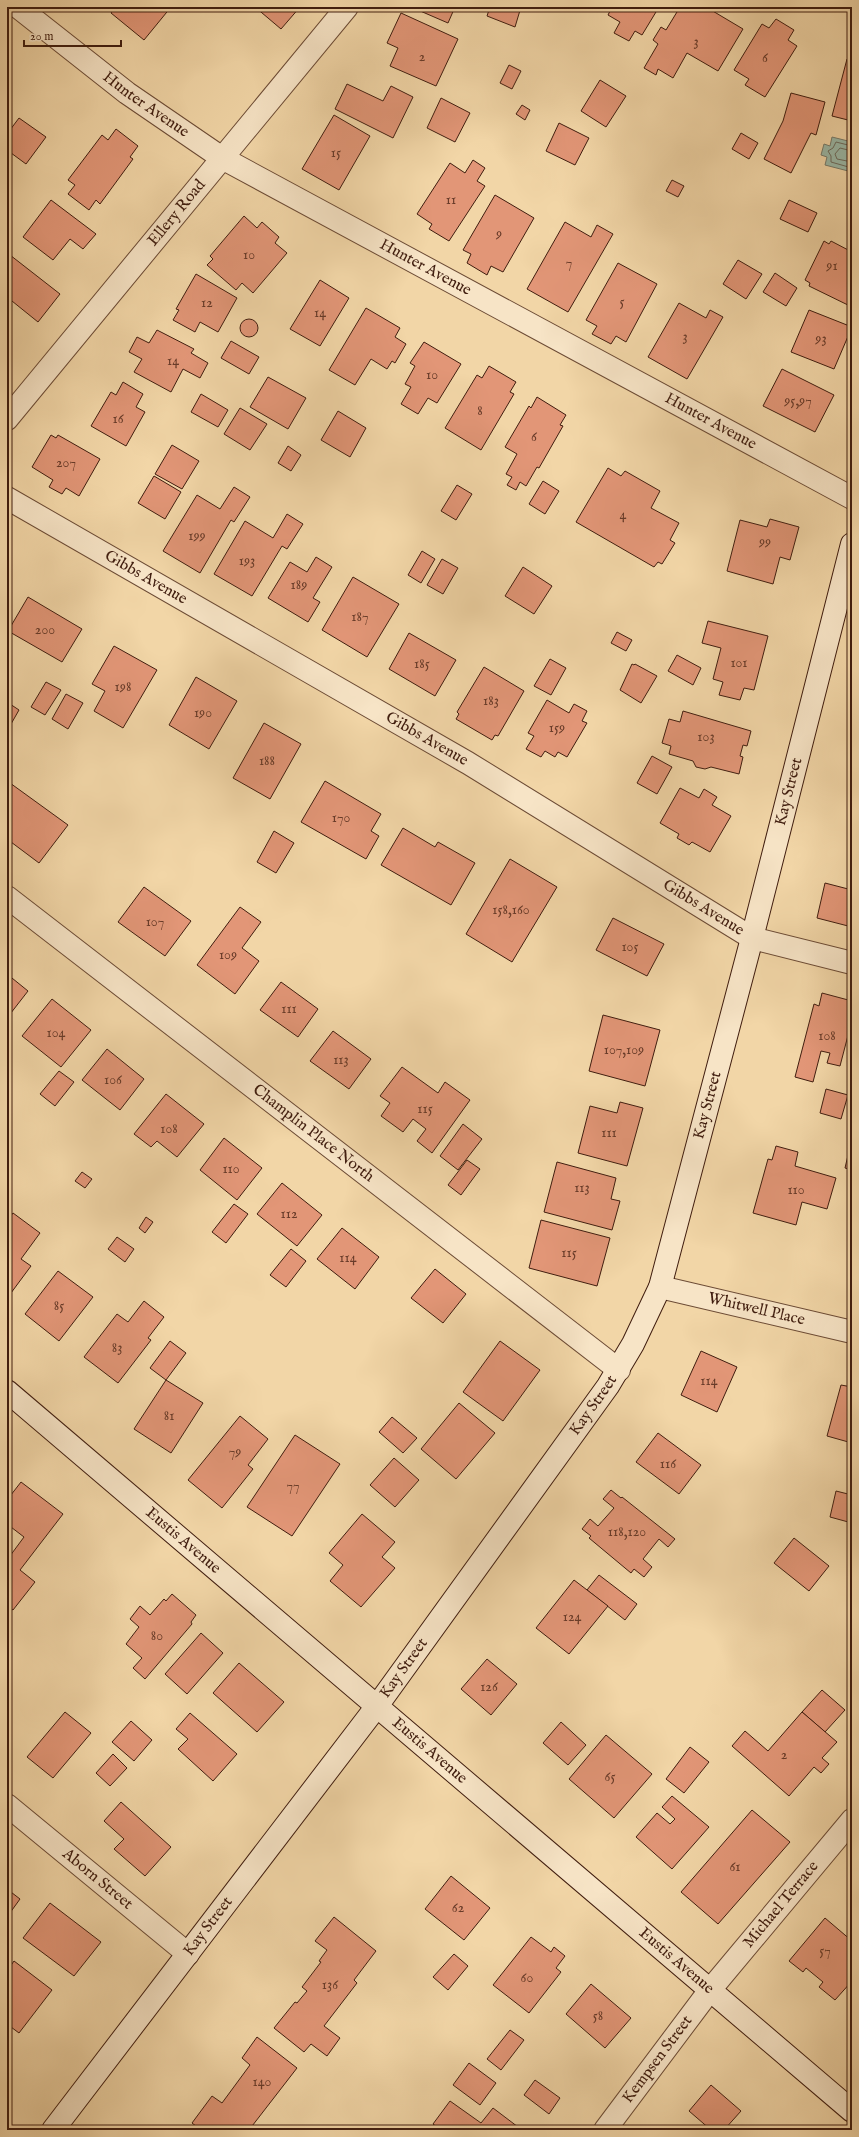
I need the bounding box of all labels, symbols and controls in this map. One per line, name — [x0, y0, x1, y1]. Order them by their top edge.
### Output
scale bar — [24, 22, 121, 48]
text: 20 m — [30, 29, 53, 44]
house number: 3 — [693, 33, 699, 51]
house number: 2 — [419, 48, 426, 66]
house number: 6 — [762, 49, 769, 67]
street label: Hunter Avenue — [98, 67, 193, 142]
house number: 15 — [331, 144, 341, 162]
street label: Ellery Road — [144, 175, 211, 251]
house number: 11 — [446, 191, 456, 209]
house number: 9 — [495, 225, 502, 243]
street label: Hunter Avenue — [376, 235, 475, 301]
house number: 10 — [243, 246, 255, 264]
house number: 7 — [566, 254, 572, 272]
house number: 91 — [825, 257, 838, 275]
house number: 5 — [619, 293, 625, 311]
house number: 12 — [201, 294, 213, 312]
house number: 14 — [314, 304, 326, 322]
house number: 3 — [682, 328, 688, 346]
house number: 93 — [814, 330, 827, 348]
house number: 14 — [167, 352, 179, 370]
house number: 10 — [426, 366, 438, 384]
street label: Hunter Avenue — [661, 389, 760, 454]
house number: 95,97 — [783, 392, 812, 410]
house number: 8 — [477, 402, 483, 420]
house number: 16 — [112, 410, 125, 428]
house number: 6 — [531, 428, 538, 446]
house number: 207 — [56, 454, 76, 472]
house number: 4 — [620, 506, 627, 524]
house number: 199 — [188, 527, 206, 545]
house number: 99 — [758, 533, 771, 551]
street label: Gibbs Avenue — [101, 546, 191, 609]
house number: 193 — [239, 552, 255, 570]
house number: 189 — [291, 576, 307, 594]
house number: 187 — [351, 608, 369, 626]
house number: 200 — [35, 621, 55, 639]
house number: 101 — [730, 654, 748, 672]
house number: 185 — [414, 655, 430, 673]
house number: 198 — [115, 678, 131, 696]
house number: 183 — [483, 692, 499, 710]
house number: 190 — [194, 704, 212, 722]
street label: Gibbs Avenue — [382, 708, 472, 771]
house number: 159 — [549, 719, 565, 737]
house number: 103 — [697, 728, 715, 746]
house number: 188 — [259, 752, 275, 770]
street label: Kay Street — [771, 755, 807, 828]
house number: 170 — [332, 809, 350, 827]
street label: Gibbs Avenue — [659, 875, 748, 941]
house number: 158,160 — [492, 901, 530, 919]
house number: 107 — [146, 913, 164, 931]
house number: 105 — [621, 938, 639, 956]
house number: 109 — [219, 946, 237, 964]
house number: 111 — [281, 1000, 297, 1018]
house number: 104 — [47, 1024, 66, 1042]
house number: 108 — [818, 1027, 836, 1045]
house number: 107,109 — [604, 1041, 644, 1059]
house number: 113 — [333, 1051, 349, 1069]
street label: Kay Street — [689, 1069, 727, 1142]
house number: 106 — [104, 1071, 123, 1089]
street label: Champlin Place North — [248, 1080, 379, 1187]
house number: 115 — [417, 1100, 433, 1118]
house number: 108 — [160, 1120, 178, 1138]
house number: 111 — [601, 1124, 617, 1142]
house number: 110 — [222, 1160, 240, 1178]
house number: 113 — [574, 1179, 590, 1197]
house number: 110 — [787, 1181, 805, 1199]
house number: 112 — [280, 1205, 298, 1223]
house number: 115 — [561, 1244, 577, 1262]
house number: 114 — [339, 1249, 357, 1267]
street label: Whitwell Place — [706, 1289, 807, 1331]
house number: 85 — [54, 1297, 64, 1315]
house number: 83 — [112, 1339, 122, 1357]
street label: Kay Street — [565, 1371, 622, 1440]
house number: 114 — [700, 1372, 718, 1390]
house number: 81 — [164, 1407, 174, 1425]
house number: 79 — [229, 1443, 241, 1461]
house number: 116 — [660, 1455, 677, 1473]
house number: 77 — [286, 1477, 300, 1495]
street label: Eustis Avenue — [141, 1503, 225, 1579]
house number: 118,120 — [608, 1523, 646, 1541]
house number: 124 — [563, 1608, 581, 1626]
house number: 80 — [151, 1627, 163, 1645]
street label: Kay Street — [376, 1634, 433, 1702]
house number: 126 — [480, 1678, 499, 1696]
street label: Eustis Avenue — [388, 1713, 471, 1789]
house number: 2 — [781, 1746, 788, 1764]
house number: 65 — [605, 1768, 615, 1786]
street label: Aborn Street — [57, 1844, 137, 1915]
street label: Michael Terrace — [739, 1857, 823, 1952]
house number: 61 — [729, 1858, 741, 1876]
street label: Kay Street — [179, 1893, 238, 1960]
house number: 62 — [452, 1899, 465, 1917]
street label: Eustis Avenue — [634, 1923, 718, 1999]
house number: 57 — [819, 1942, 831, 1960]
house number: 60 — [521, 1969, 534, 1987]
house number: 136 — [322, 1976, 339, 1994]
house number: 58 — [593, 2007, 603, 2025]
street label: Kempsen Street — [618, 2011, 698, 2107]
house number: 140 — [253, 2073, 272, 2091]

